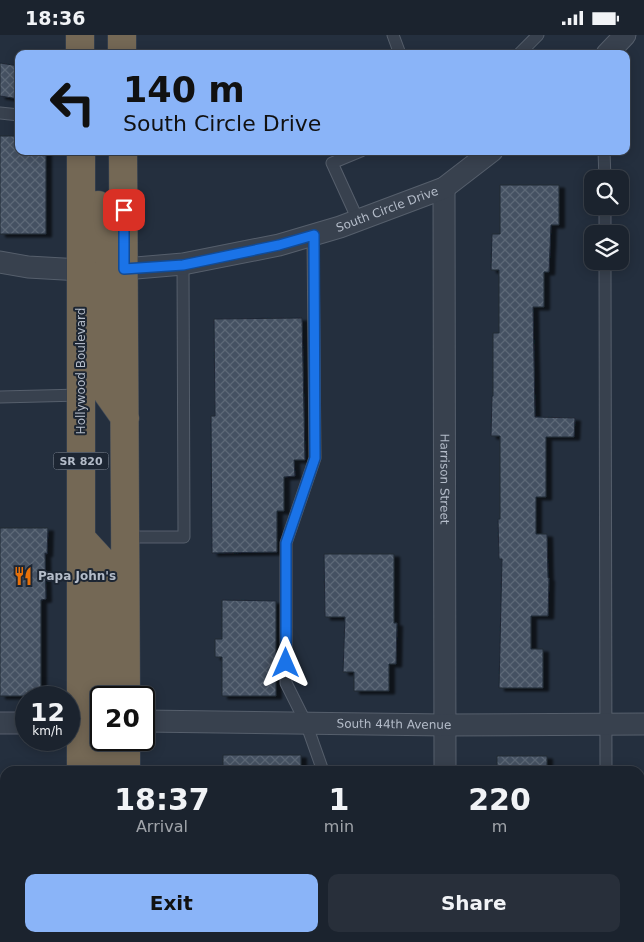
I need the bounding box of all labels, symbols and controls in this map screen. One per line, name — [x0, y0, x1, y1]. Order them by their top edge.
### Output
text: 18:36 — [25, 7, 85, 29]
icon: left — [40, 70, 105, 135]
text: 140 m — [123, 70, 245, 110]
text: South Circle Drive — [123, 111, 321, 136]
map controls — [584, 170, 629, 270]
button: search — [584, 170, 629, 215]
street label: South Circle Drive — [334, 184, 440, 235]
pin — [103, 189, 145, 231]
icon: arrive — [110, 196, 138, 224]
button: layers — [584, 225, 629, 270]
street label: Hollywood Boulevard — [74, 308, 88, 434]
street label: Harrison Street — [437, 434, 452, 525]
road number: SR 820 — [54, 453, 108, 469]
restaurant icon: Papa John's — [12, 565, 34, 587]
place label: Papa John's — [38, 569, 116, 583]
position arrow — [259, 636, 311, 688]
speed limit sign: 20 — [90, 686, 155, 751]
text: 12 — [30, 698, 65, 727]
street label: South 44th Avenue — [336, 717, 451, 732]
text: km/h — [32, 724, 63, 738]
text: 18:37 — [114, 782, 210, 817]
text: 1 — [328, 782, 349, 817]
text: 220 — [468, 782, 531, 817]
text: Arrival — [136, 817, 188, 836]
text: min — [324, 817, 354, 836]
text: m — [492, 817, 507, 836]
button: Exit — [25, 874, 318, 932]
button: Share — [328, 874, 620, 932]

